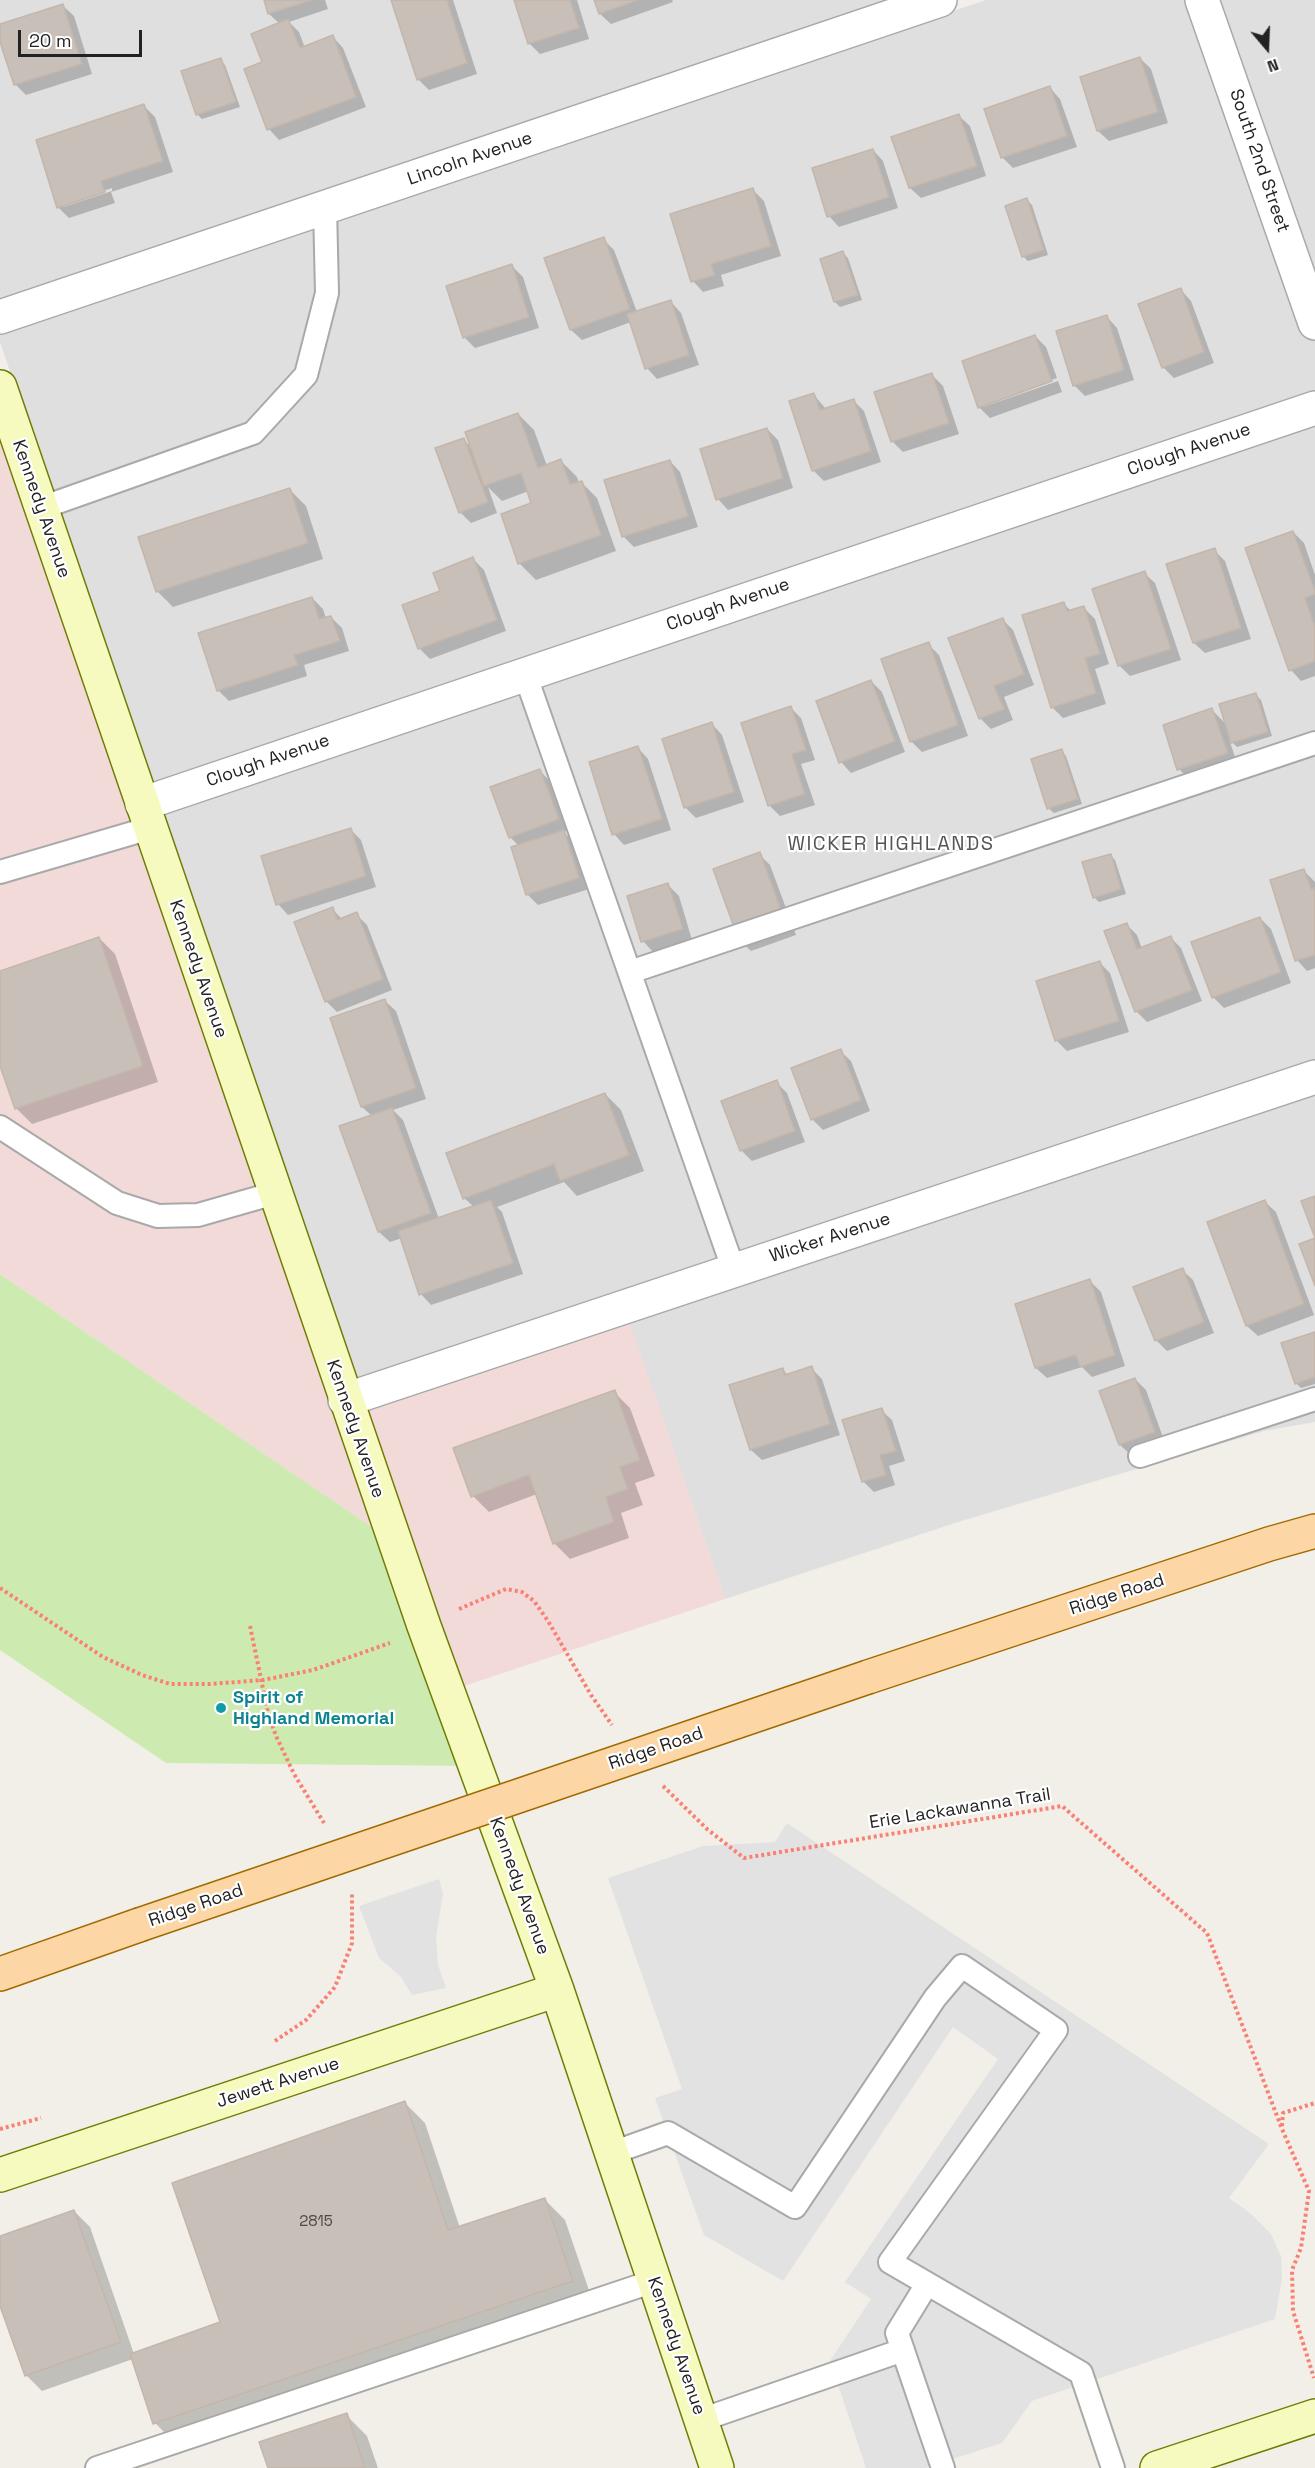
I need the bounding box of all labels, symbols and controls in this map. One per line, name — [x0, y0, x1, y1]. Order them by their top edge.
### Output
scale bar — [21, 18, 146, 56]
north arrow — [1237, 18, 1297, 78]
text: 20 m — [29, 29, 72, 52]
text: N — [1265, 54, 1282, 77]
street label: South 2nd Street — [1224, 86, 1294, 236]
street label: Lincoln Avenue — [405, 127, 535, 191]
street label: Clough Avenue — [1125, 419, 1253, 481]
street label: Kennedy Avenue — [7, 437, 75, 581]
street label: Clough Avenue — [664, 574, 792, 636]
street label: Clough Avenue — [204, 730, 332, 792]
district label: WICKER HIGHLANDS — [787, 833, 995, 857]
street label: Kennedy Avenue — [164, 897, 232, 1041]
street label: Wicker Avenue — [767, 1208, 893, 1268]
street label: Kennedy Avenue — [321, 1357, 389, 1501]
street label: Ridge Road — [1067, 1570, 1167, 1620]
place label: Spirit of Highland Memorial — [233, 1687, 394, 1730]
marker: Spirit of Highland Memorial — [214, 1701, 228, 1715]
street label: Ridge Road — [606, 1723, 706, 1775]
street label: Erie Lackawanna Trail — [868, 1784, 1052, 1834]
street label: Kennedy Avenue — [484, 1814, 554, 1958]
street label: Ridge Road — [146, 1880, 246, 1932]
street label: Jewett Avenue — [214, 2053, 342, 2113]
house number: 2815 — [299, 2213, 333, 2231]
street label: Kennedy Avenue — [642, 2274, 710, 2418]

